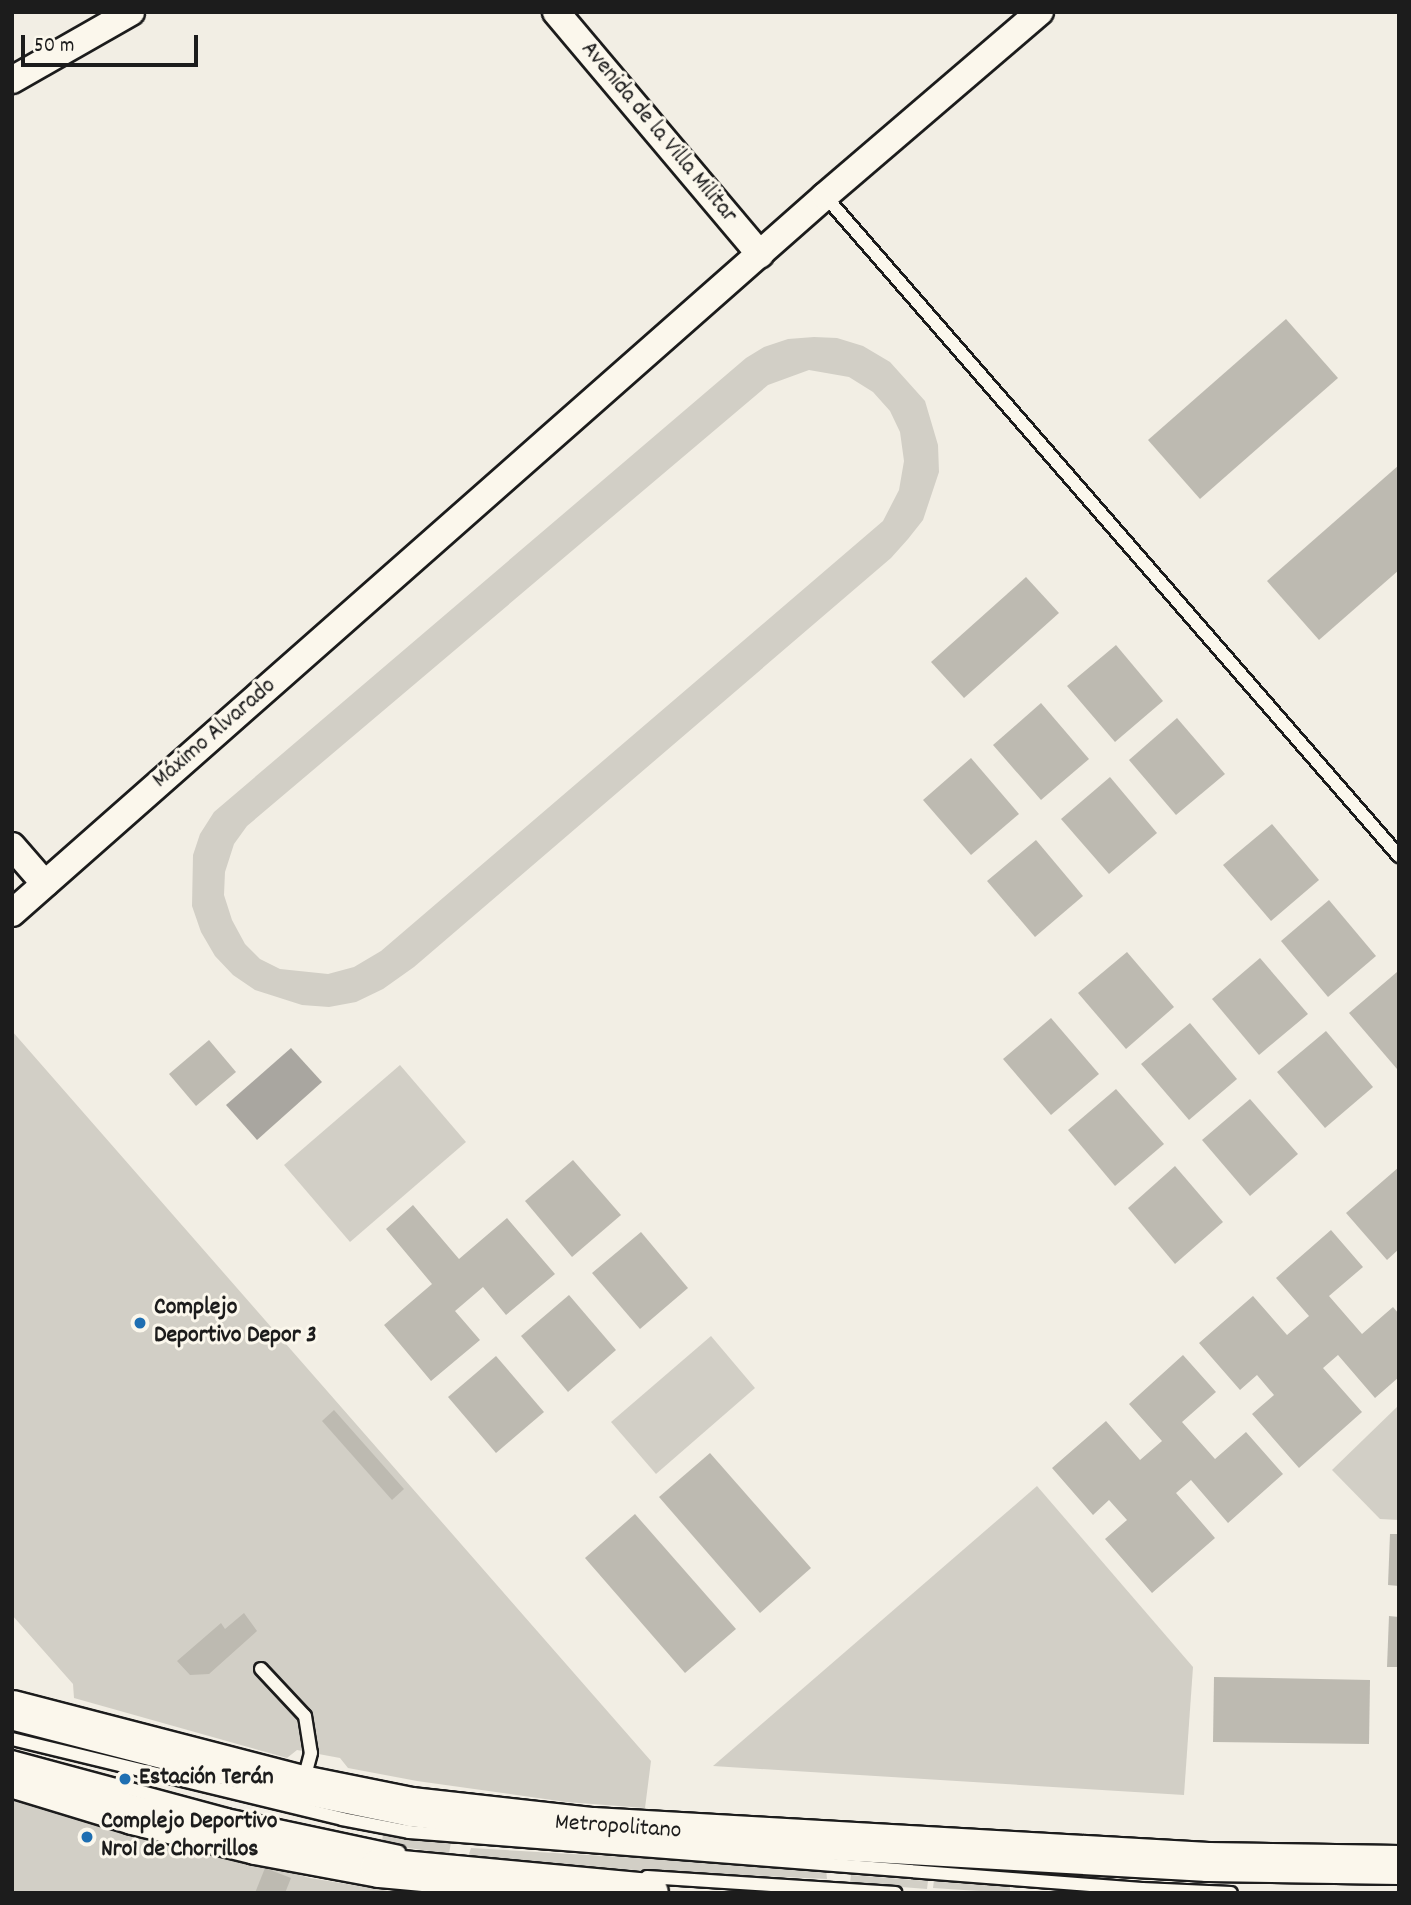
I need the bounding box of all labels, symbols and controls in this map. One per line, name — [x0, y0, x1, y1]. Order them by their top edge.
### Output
scale bar — [24, 21, 201, 65]
text: 50 m — [34, 32, 74, 62]
street label: Avenida de la Villa Militar — [573, 36, 743, 230]
street label: Máximo Alvarado — [147, 673, 283, 795]
place label: Complejo Deportivo Depor 3 — [154, 1295, 317, 1351]
marker: Complejo Deportivo Depor 3 — [132, 1315, 148, 1331]
place label: Estación Terán — [139, 1765, 274, 1793]
marker: Estación Terán — [117, 1771, 133, 1787]
place label: Complejo Deportivo Nro1 de Chorrillos — [101, 1809, 277, 1865]
street label: Metropolitano — [554, 1809, 682, 1847]
marker: Complejo Deportivo Nro1 de Chorrillos — [79, 1829, 95, 1845]

